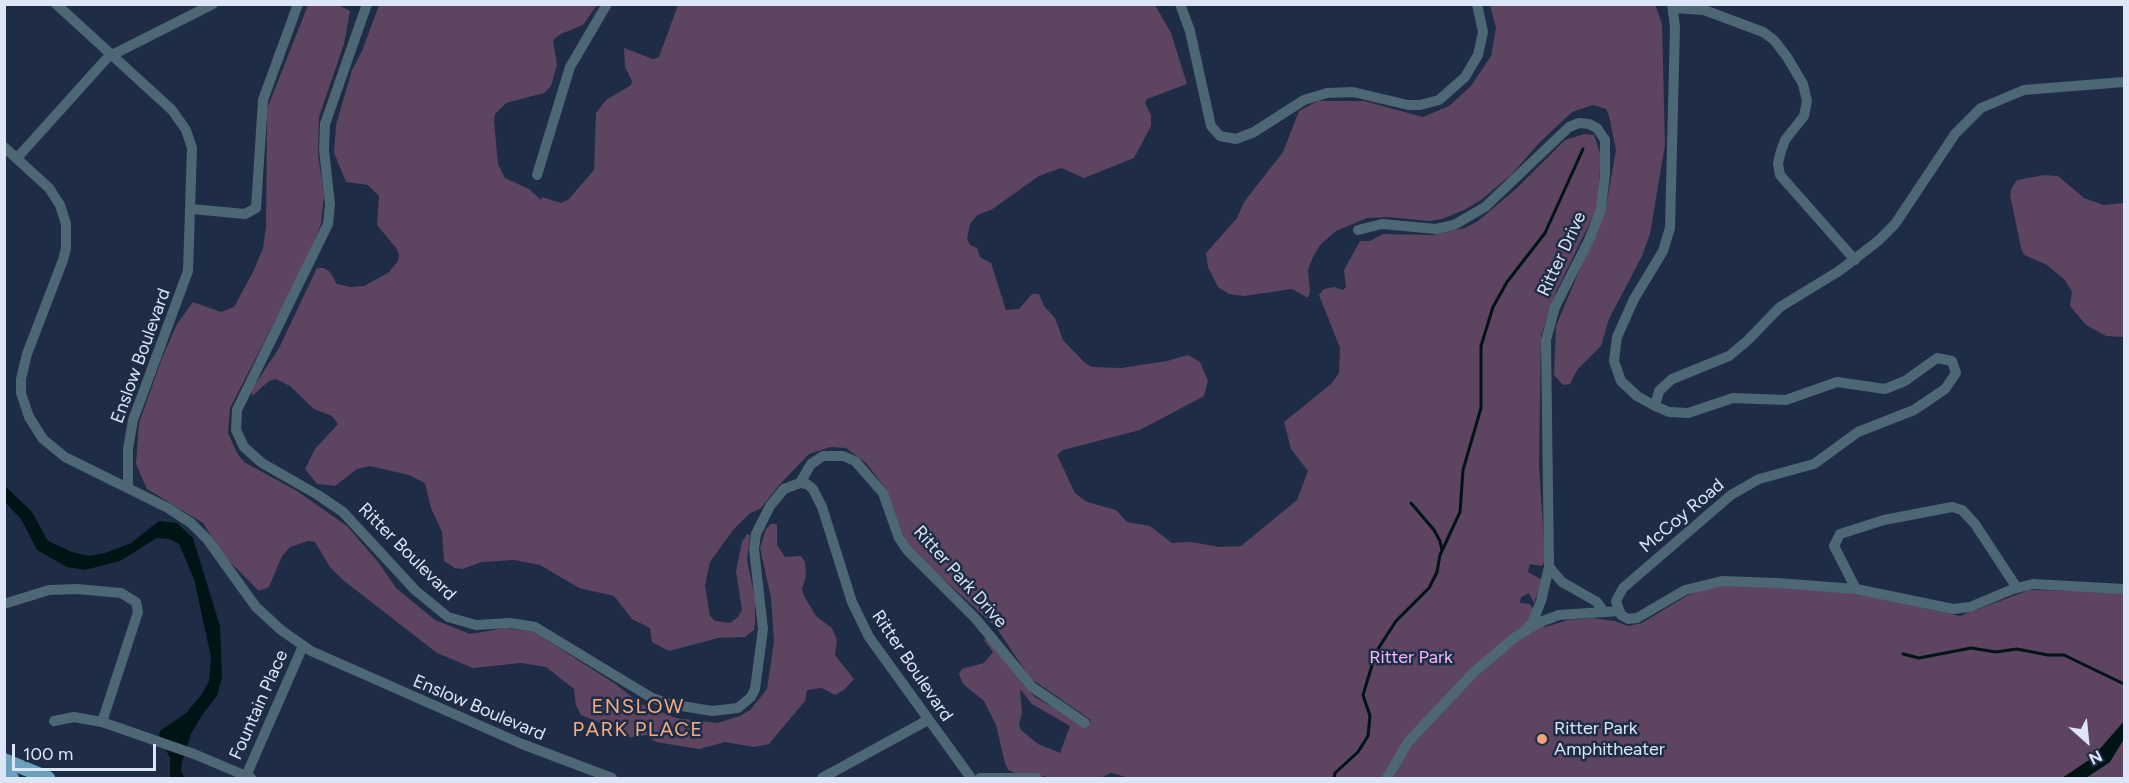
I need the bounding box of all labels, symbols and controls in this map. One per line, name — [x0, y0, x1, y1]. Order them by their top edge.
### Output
street label: Ritter Drive — [1533, 208, 1591, 300]
street label: Enslow Boulevard — [107, 286, 175, 426]
street label: McCoy Road — [1635, 474, 1729, 558]
street label: Ritter Boulevard — [354, 499, 460, 605]
street label: Ritter Park Drive — [909, 522, 1011, 632]
street label: Ritter Boulevard — [867, 606, 957, 726]
street label: Fountain Place — [225, 647, 293, 763]
park label: Ritter Park — [1369, 647, 1453, 669]
street label: Enslow Boulevard — [410, 670, 548, 746]
district label: ENSLOW PARK PLACE — [572, 695, 704, 742]
north arrow — [2057, 711, 2117, 771]
place label: Ritter Park Amphitheater — [1554, 718, 1665, 760]
scale bar — [15, 732, 159, 770]
marker: Ritter Park Amphitheater — [1535, 732, 1549, 746]
text: 100 m — [23, 743, 73, 765]
text: N — [2086, 746, 2105, 769]

